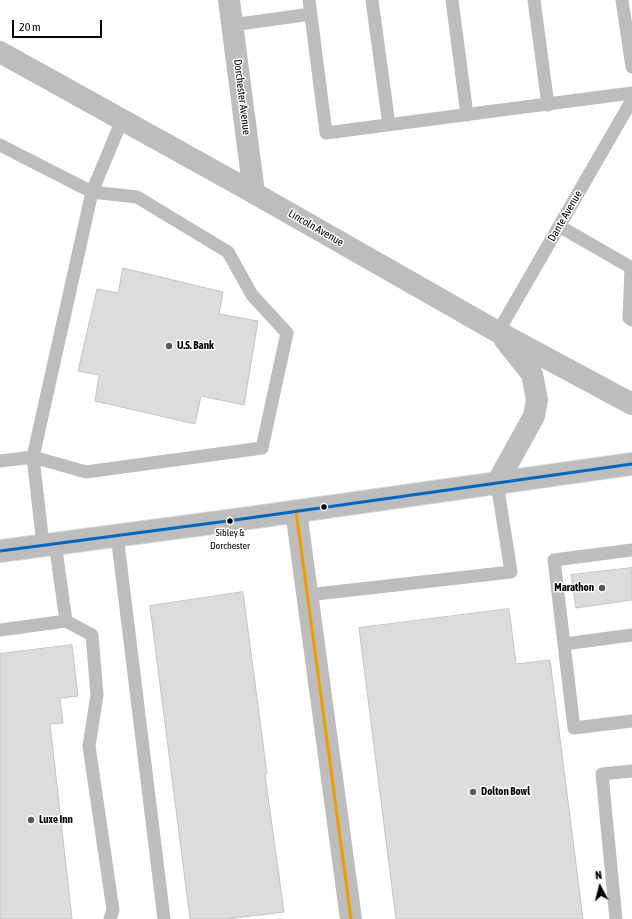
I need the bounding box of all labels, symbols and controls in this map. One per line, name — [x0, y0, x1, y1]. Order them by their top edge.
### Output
scale bar — [14, 12, 104, 38]
text: 20 m — [19, 20, 41, 34]
street label: Dorchester Avenue — [231, 58, 253, 136]
street label: Dante Avenue — [545, 188, 585, 244]
street label: Lincoln Avenue — [286, 207, 346, 249]
place label: U.S. Bank — [177, 339, 214, 353]
marker: U.S. Bank — [164, 341, 174, 351]
unlabelled marker — [319, 502, 329, 512]
marker: Sibley & Dorchester — [225, 516, 235, 526]
place label: Sibley & Dorchester — [210, 527, 250, 550]
place label: Marathon — [554, 581, 594, 595]
marker: Marathon — [597, 583, 607, 593]
place label: Dolton Bowl — [481, 785, 530, 799]
marker: Dolton Bowl — [468, 787, 478, 797]
place label: Luxe Inn — [39, 813, 73, 827]
marker: Luxe Inn — [26, 815, 36, 825]
north arrow — [580, 867, 620, 907]
text: N — [595, 869, 602, 881]

